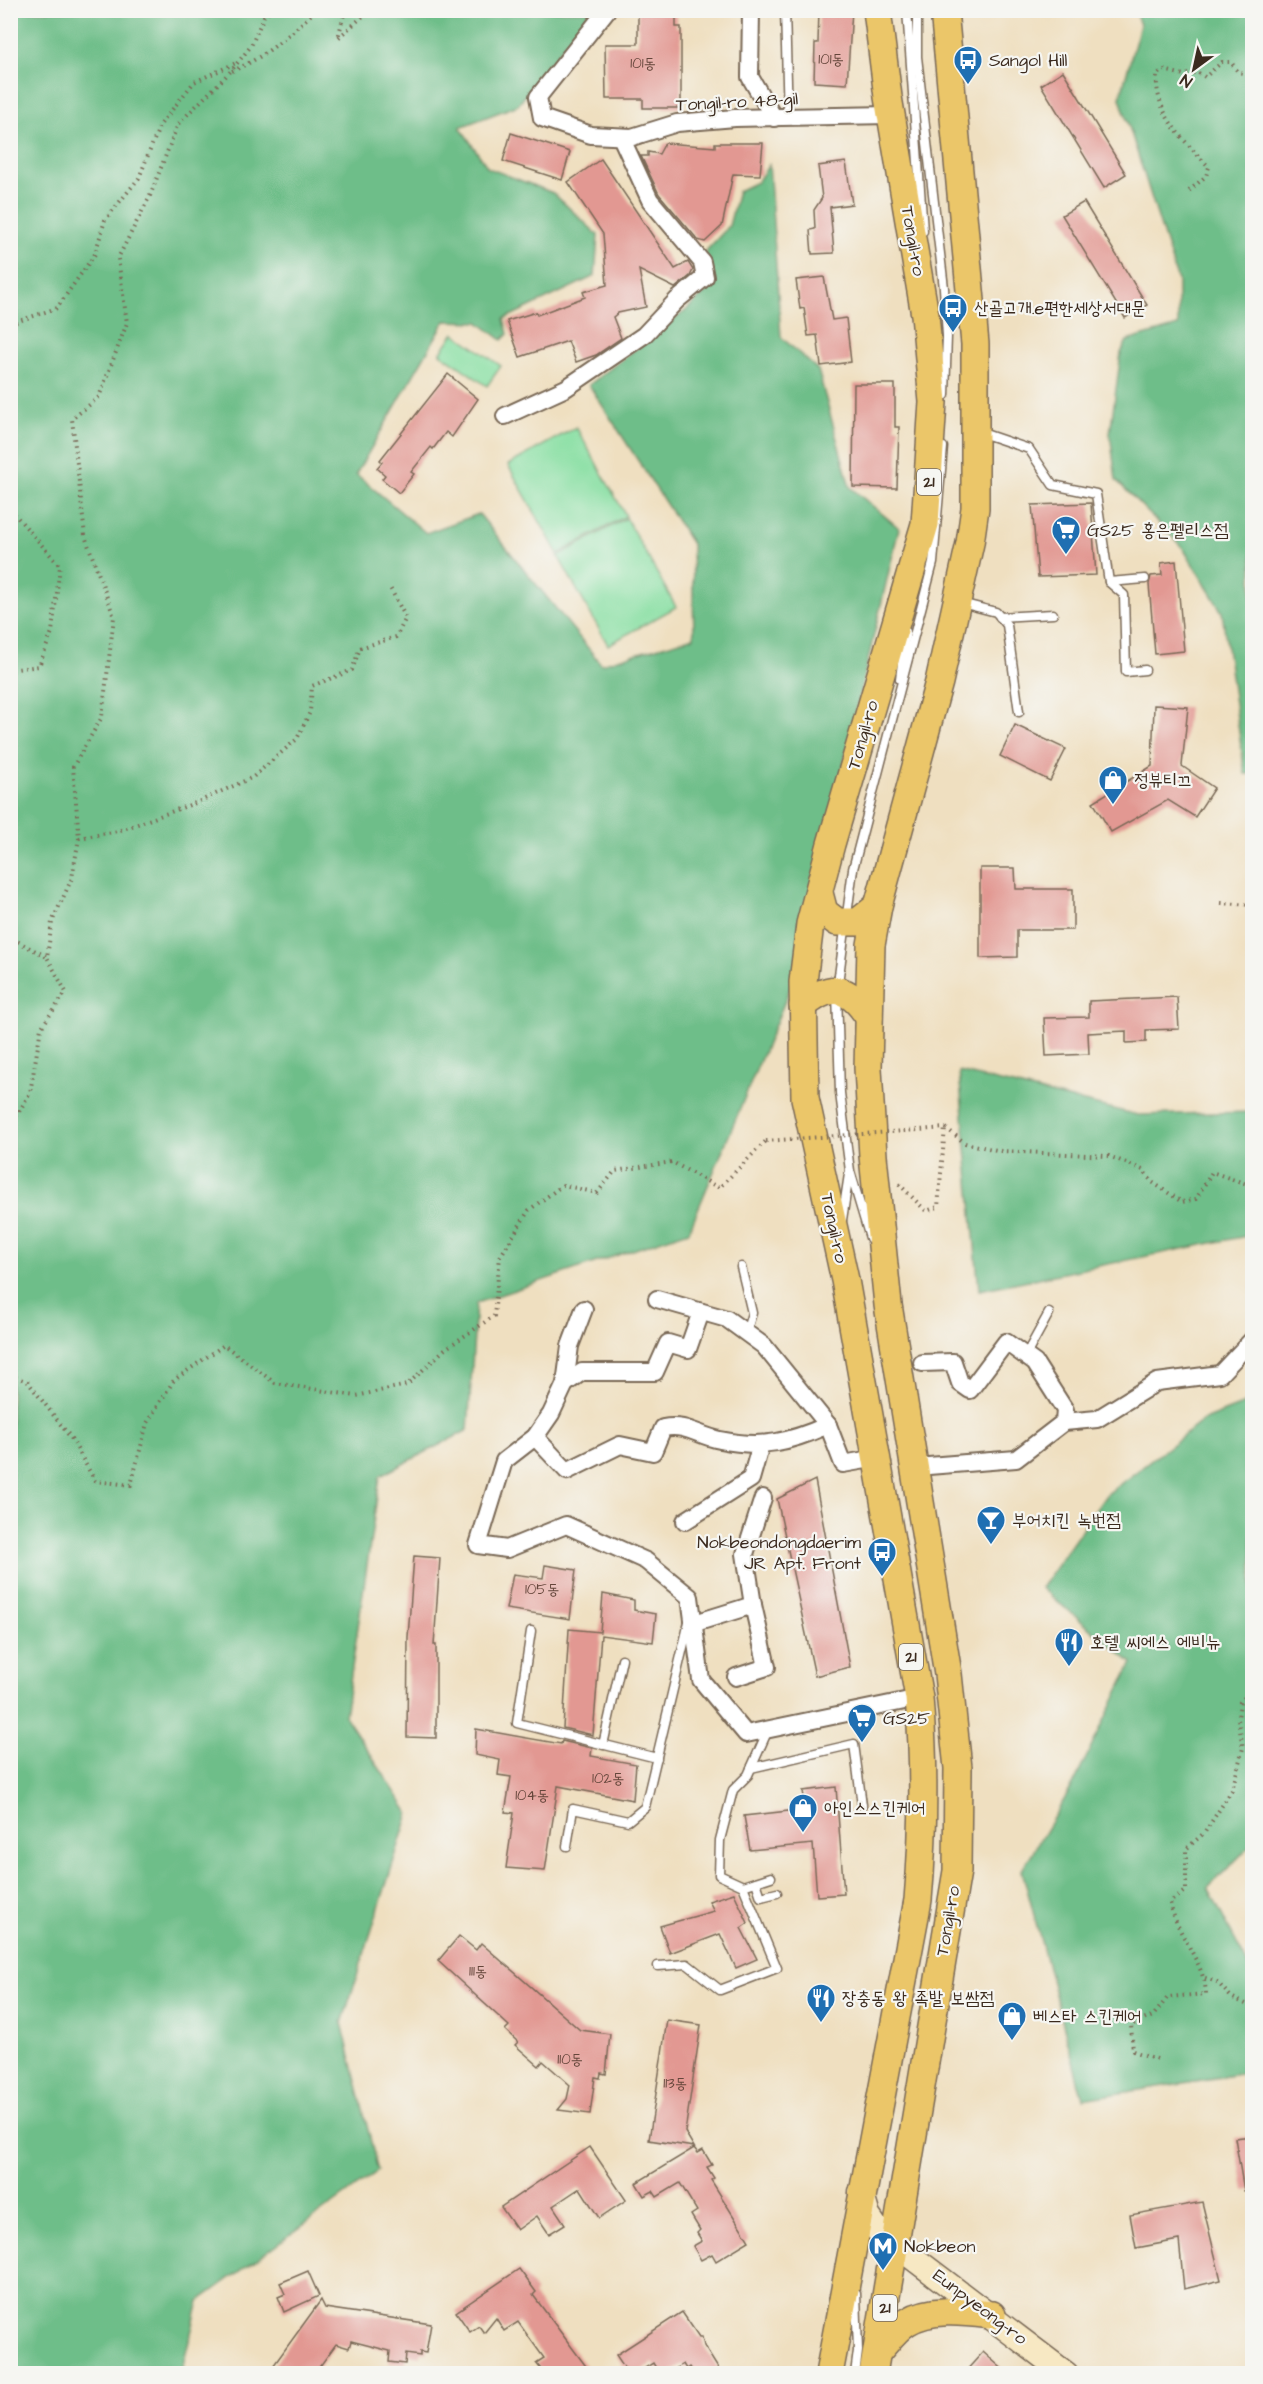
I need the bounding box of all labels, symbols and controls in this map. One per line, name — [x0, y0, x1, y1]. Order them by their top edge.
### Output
north arrow — [1164, 39, 1224, 99]
bus stop icon: Sangol Hill — [952, 44, 984, 86]
place label: Sangol Hill — [989, 48, 1068, 74]
house number: 101동 — [818, 49, 844, 70]
house number: 101동 — [630, 53, 656, 74]
text: N — [1176, 69, 1197, 93]
street label: Tongil-ro 48-gil — [675, 86, 799, 119]
street label: Tongil-ro — [894, 204, 931, 278]
bus stop icon: 산골고개.e편한세상서대문 — [937, 292, 969, 334]
place label: 산골고개.e편한세상서대문 — [974, 296, 1146, 321]
road number: 21 — [917, 469, 941, 495]
supermarket icon: GS25 홍은펠리스점 — [1050, 514, 1082, 556]
place label: GS25 홍은펠리스점 — [1087, 518, 1229, 543]
street label: Tongil-ro — [841, 698, 886, 773]
shop icon: 정뷰티끄 — [1097, 764, 1129, 806]
place label: 정뷰티끄 — [1134, 768, 1192, 793]
street label: Tongil-ro — [813, 1191, 854, 1265]
bar icon: 부어치킨 녹번점 — [975, 1504, 1007, 1546]
place label: 부어치킨 녹번점 — [1012, 1508, 1121, 1533]
place label: Nokbeondongdaerim JR Apt. Front — [697, 1530, 862, 1576]
bus stop icon: Nokbeondongdaerim JR Apt. Front — [866, 1536, 898, 1578]
house number: 105동 — [525, 1579, 559, 1600]
restaurant icon: 호텔 씨에스 에비뉴 — [1053, 1626, 1085, 1668]
place label: 호텔 씨에스 에비뉴 — [1090, 1630, 1220, 1655]
road number: 21 — [899, 1644, 923, 1670]
supermarket icon: GS25 — [846, 1702, 878, 1744]
place label: GS25 — [883, 1706, 930, 1731]
house number: 102동 — [592, 1768, 624, 1789]
house number: 104동 — [515, 1785, 549, 1806]
shop icon: 아인스스킨케어 — [787, 1792, 819, 1834]
place label: 아인스스킨케어 — [824, 1796, 925, 1821]
street label: Tongil-ro — [930, 1884, 967, 1958]
house number: 111동 — [469, 1961, 487, 1982]
restaurant icon: 장충동 왕 족발 보쌈점 — [805, 1982, 837, 2024]
place label: 장충동 왕 족발 보쌈점 — [842, 1986, 994, 2011]
shop icon: 베스타 스킨케어 — [996, 2000, 1028, 2042]
place label: 베스타 스킨케어 — [1033, 2004, 1142, 2029]
house number: 110동 — [557, 2049, 583, 2070]
house number: 113동 — [663, 2073, 687, 2094]
metro station icon: Nokbeon — [867, 2230, 899, 2272]
place label: Nokbeon — [904, 2234, 975, 2259]
street label: Eunpyeong-ro — [927, 2263, 1032, 2352]
road number: 21 — [873, 2295, 897, 2321]

